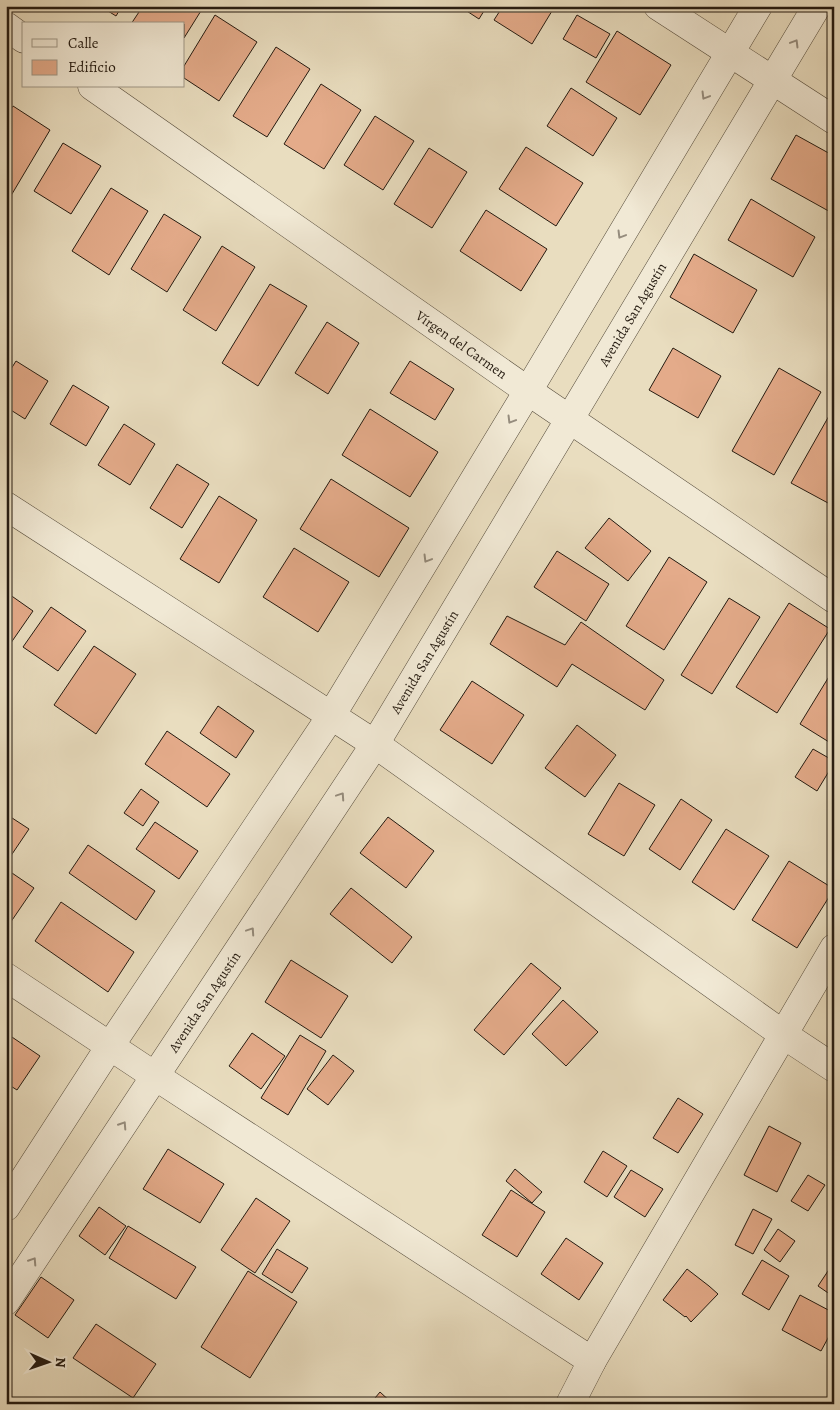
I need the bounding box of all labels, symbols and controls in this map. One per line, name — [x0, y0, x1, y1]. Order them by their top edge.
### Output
legend — [22, 22, 185, 88]
text: Calle — [68, 33, 99, 53]
one-way arrow — [789, 40, 799, 49]
text: Edificio — [68, 57, 116, 77]
one-way arrow — [701, 90, 711, 99]
one-way arrow — [618, 230, 628, 239]
street label: Avenida San Agustín — [594, 259, 671, 371]
street label: Vírgen del Carmen — [411, 306, 511, 384]
one-way arrow — [508, 414, 517, 423]
one-way arrow — [423, 553, 433, 562]
street label: Avenida San Agustín — [386, 606, 463, 718]
one-way arrow — [335, 792, 344, 802]
one-way arrow — [245, 928, 254, 937]
street label: Avenida San Agustín — [164, 948, 245, 1057]
one-way arrow — [116, 1121, 126, 1130]
one-way arrow — [27, 1257, 36, 1266]
north arrow — [22, 1338, 72, 1388]
text: N — [51, 1357, 70, 1368]

